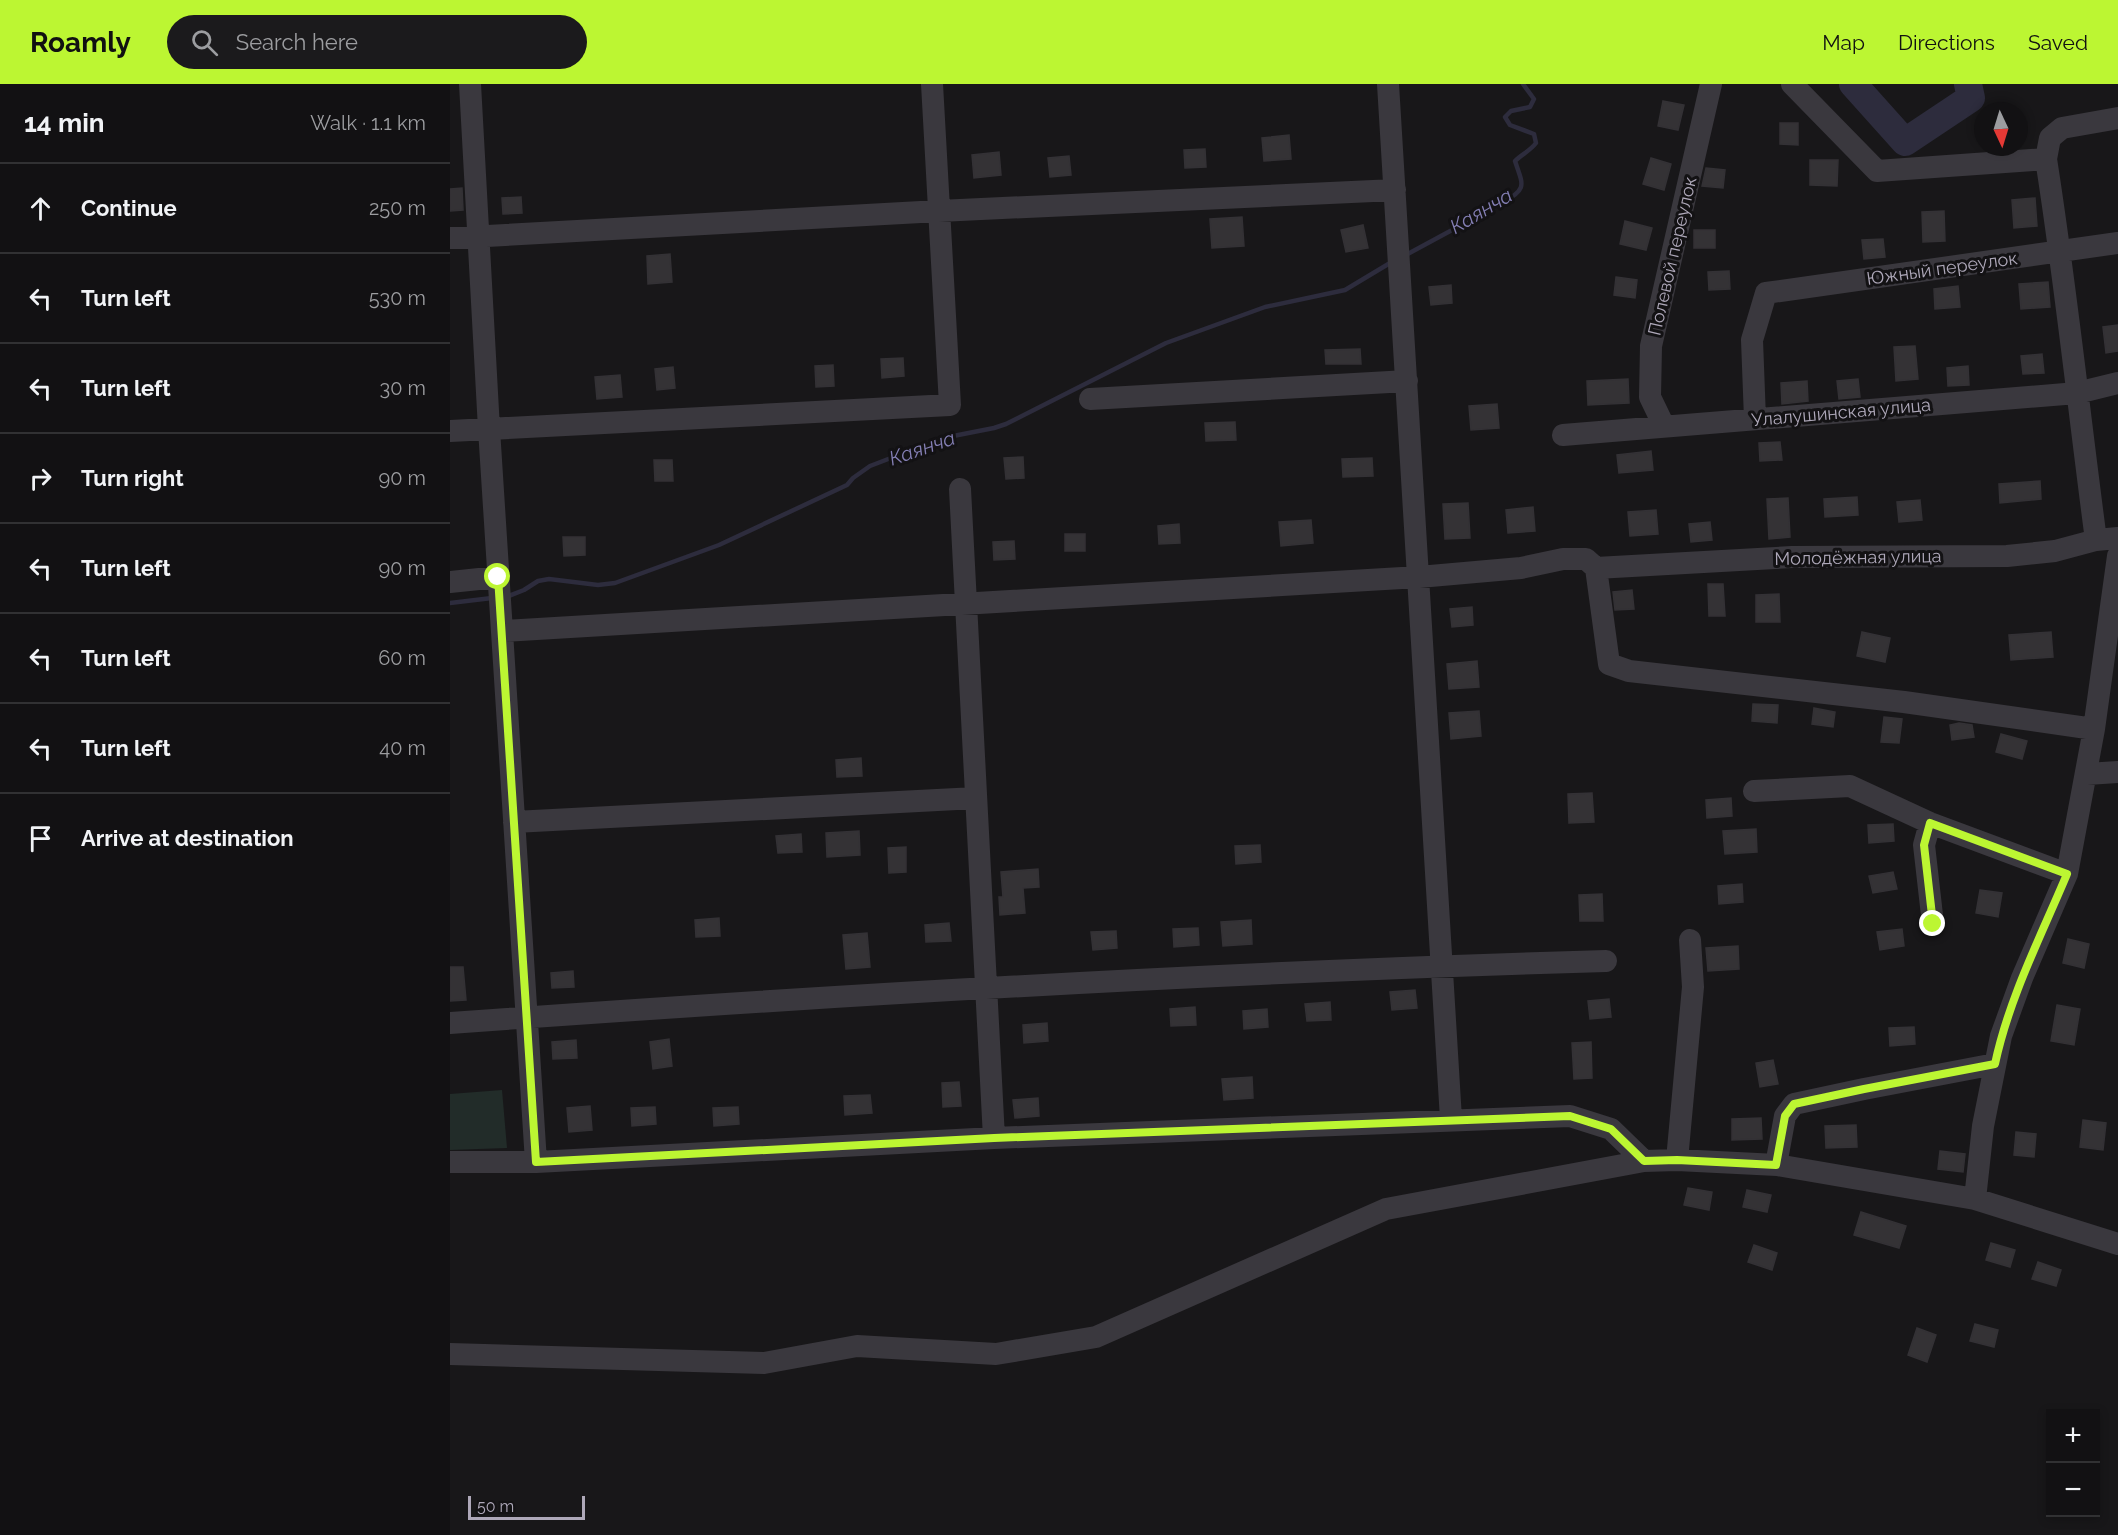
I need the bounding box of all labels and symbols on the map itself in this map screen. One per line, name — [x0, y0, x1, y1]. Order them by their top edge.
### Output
north arrow — [1974, 102, 2028, 156]
street label: Полевой переулок — [1644, 175, 1700, 337]
water label: Каянча — [1446, 183, 1517, 239]
street label: Южный переулок — [1865, 247, 2019, 289]
street label: Улалушинская улица — [1750, 394, 1932, 430]
water label: Каянча — [886, 426, 958, 470]
street label: Молодёжная улица — [1774, 545, 1942, 569]
route start — [484, 563, 510, 589]
route end — [1919, 910, 1945, 936]
scale bar — [468, 1493, 585, 1520]

